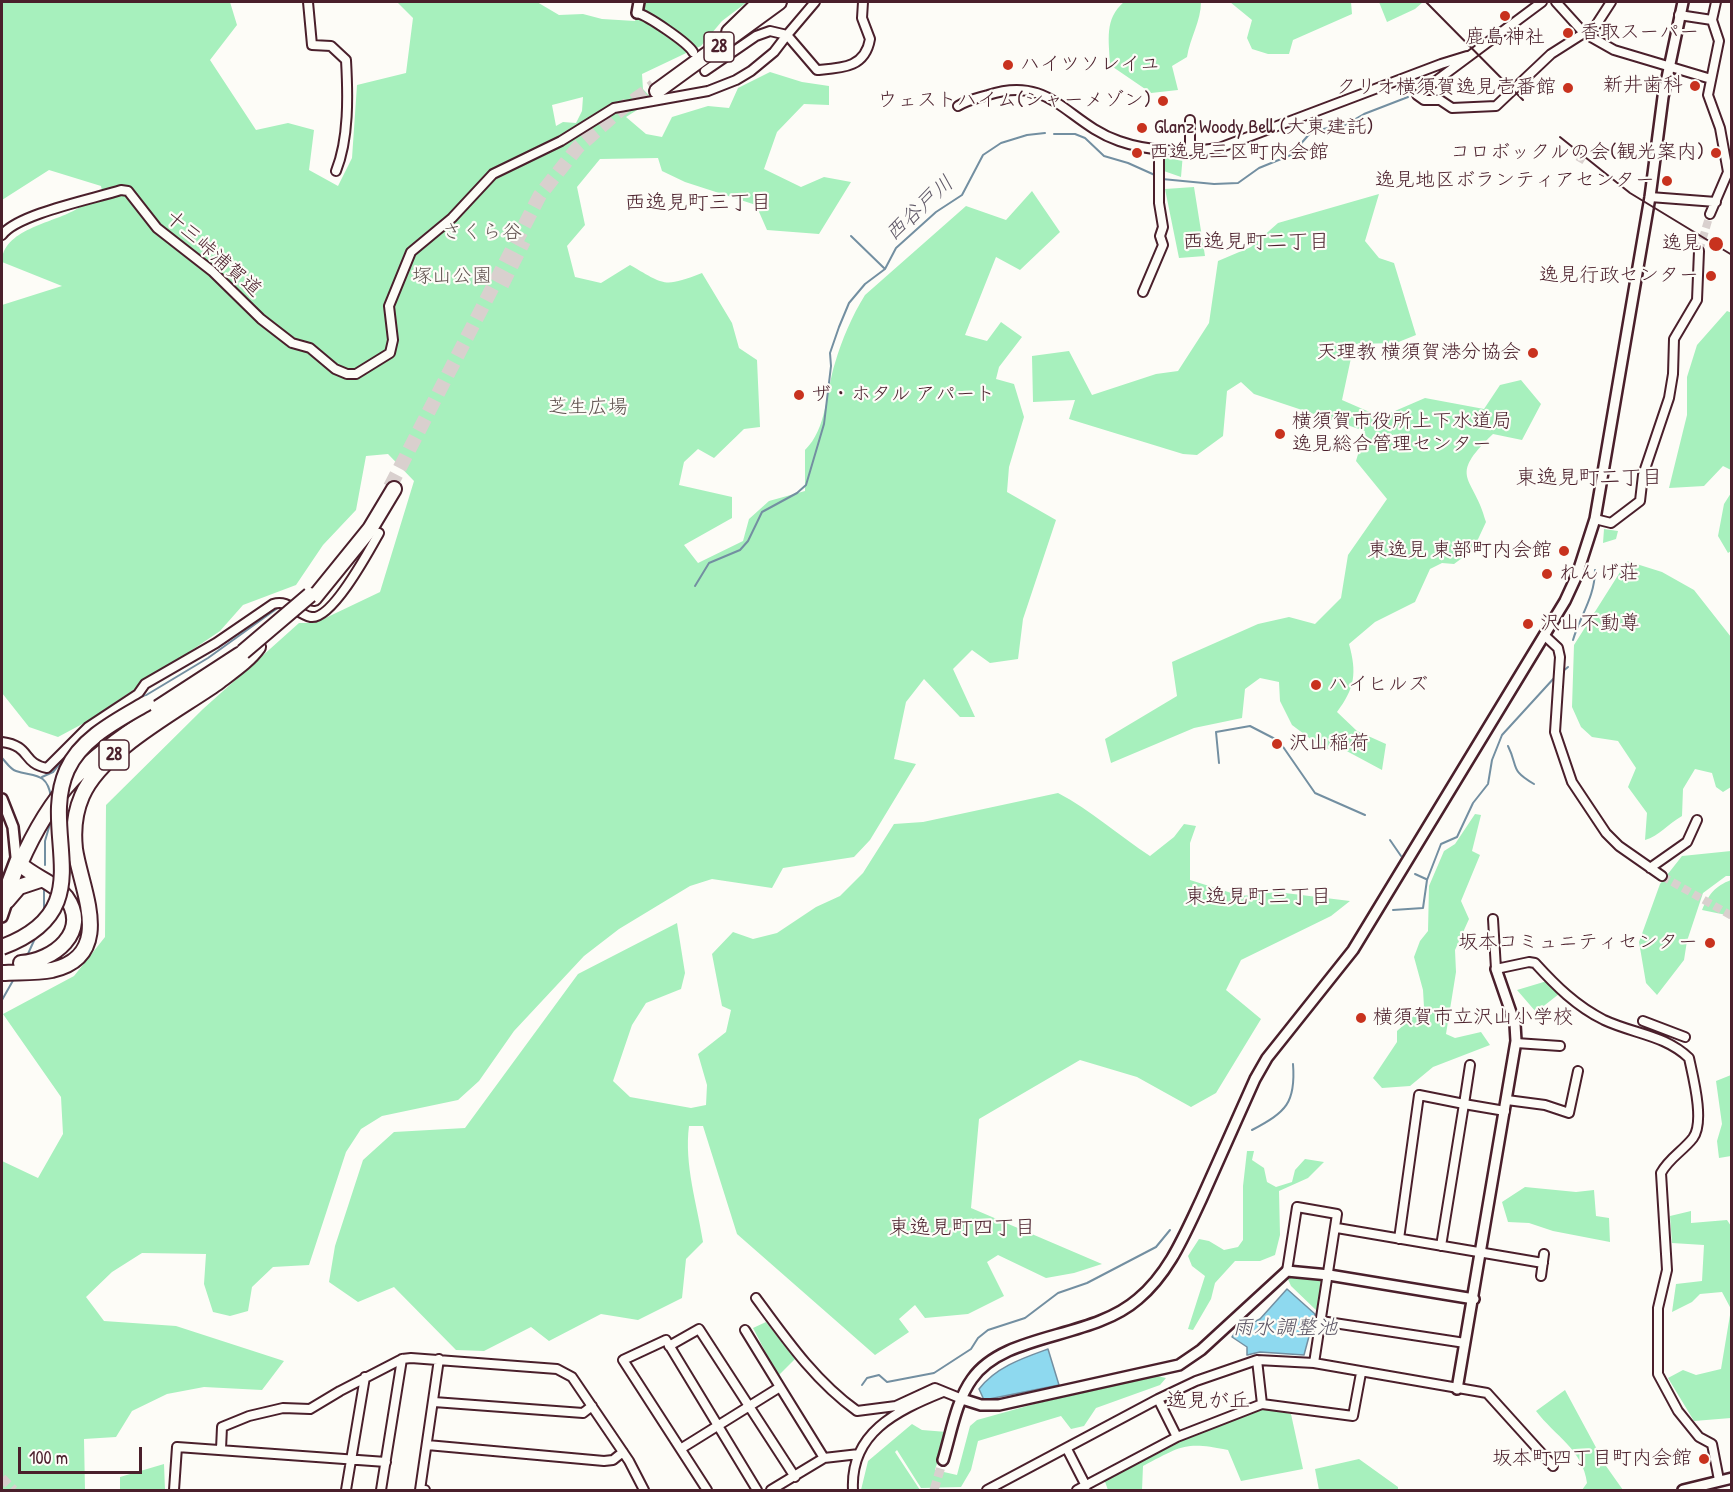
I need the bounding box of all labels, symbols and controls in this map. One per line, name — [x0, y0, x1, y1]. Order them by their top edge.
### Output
marker: 鹿島神社 — [1498, 9, 1512, 23]
place label: 香取スーパー — [1580, 21, 1699, 45]
place label: 鹿島神社 — [1465, 26, 1545, 50]
marker: 香取スーパー — [1561, 26, 1575, 40]
road number: 28 — [704, 32, 734, 62]
place label: ハイツソレイユ — [1020, 53, 1160, 77]
marker: ハイツソレイユ — [1001, 58, 1015, 72]
place label: 新井歯科 — [1603, 74, 1683, 98]
place label: クリオ横須賀逸見壱番館 — [1336, 76, 1556, 100]
marker: 新井歯科 — [1688, 79, 1702, 93]
marker: クリオ横須賀逸見壱番館 — [1561, 81, 1575, 95]
place label: ウェストハイム(シャーメゾン) — [877, 89, 1151, 113]
marker: ウェストハイム(シャーメゾン) — [1156, 94, 1170, 108]
place label: Glanz Woody Bell (大東建託) — [1154, 116, 1374, 140]
marker: Glanz Woody Bell (大東建託) — [1135, 121, 1149, 135]
place label: 西逸見三区町内会館 — [1149, 141, 1329, 165]
place label: コロボックルの会(観光案内) — [1450, 141, 1704, 165]
marker: 西逸見三区町内会館 — [1130, 146, 1144, 160]
marker: コロボックルの会(観光案内) — [1709, 146, 1723, 160]
place label: 逸見地区ボランティアセンター — [1375, 169, 1655, 193]
water label: 西谷戸川 — [881, 171, 959, 247]
marker: 逸見地区ボランティアセンター — [1660, 174, 1674, 188]
district label: 西逸見町三丁目 — [625, 190, 771, 216]
street label: 十三峠浦賀道 — [160, 206, 266, 302]
park label: さくら谷 — [442, 221, 522, 245]
district label: 西逸見町二丁目 — [1183, 229, 1329, 255]
place label: 逸見 — [1662, 232, 1702, 256]
marker: 逸見 — [1707, 235, 1725, 253]
place label: 逸見行政センター — [1539, 264, 1699, 288]
park label: 塚山公園 — [412, 265, 492, 289]
marker: 逸見行政センター — [1704, 269, 1718, 283]
place label: 天理教 横須賀港分協会 — [1316, 341, 1521, 365]
marker: 天理教 横須賀港分協会 — [1526, 346, 1540, 360]
place label: ザ・ホタル アパート — [811, 383, 996, 407]
marker: ザ・ホタル アパート — [792, 388, 806, 402]
park label: 芝生広場 — [548, 396, 628, 420]
place label: 横須賀市役所上下水道局 逸見総合管理センター — [1292, 410, 1512, 457]
marker: 横須賀市役所上下水道局 逸見総合管理センター — [1273, 427, 1287, 441]
district label: 東逸見町二丁目 — [1516, 465, 1662, 491]
place label: 東逸見 東部町内会館 — [1367, 539, 1552, 563]
marker: 東逸見 東部町内会館 — [1557, 544, 1571, 558]
place label: れんげ荘 — [1559, 562, 1639, 586]
marker: れんげ荘 — [1540, 567, 1554, 581]
place label: 沢山不動尊 — [1540, 612, 1640, 636]
marker: 沢山不動尊 — [1521, 617, 1535, 631]
place label: ハイヒルズ — [1328, 673, 1428, 697]
marker: ハイヒルズ — [1309, 678, 1323, 692]
place label: 沢山稲荷 — [1289, 732, 1369, 756]
marker: 沢山稲荷 — [1270, 737, 1284, 751]
road number: 28 — [99, 740, 129, 770]
district label: 東逸見町三丁目 — [1185, 884, 1331, 910]
place label: 坂本コミュニティセンター — [1458, 931, 1698, 955]
marker: 坂本コミュニティセンター — [1703, 936, 1717, 950]
place label: 横須賀市立沢山小学校 — [1373, 1006, 1573, 1030]
marker: 横須賀市立沢山小学校 — [1354, 1011, 1368, 1025]
district label: 東逸見町四丁目 — [889, 1215, 1035, 1241]
water label: 雨水調整池 — [1233, 1315, 1337, 1341]
district label: 逸見が丘 — [1166, 1388, 1250, 1414]
scale bar — [21, 1435, 146, 1473]
text: 100 m — [29, 1445, 68, 1470]
place label: 坂本町四丁目町内会館 — [1492, 1447, 1692, 1471]
marker: 坂本町四丁目町内会館 — [1697, 1452, 1711, 1466]

